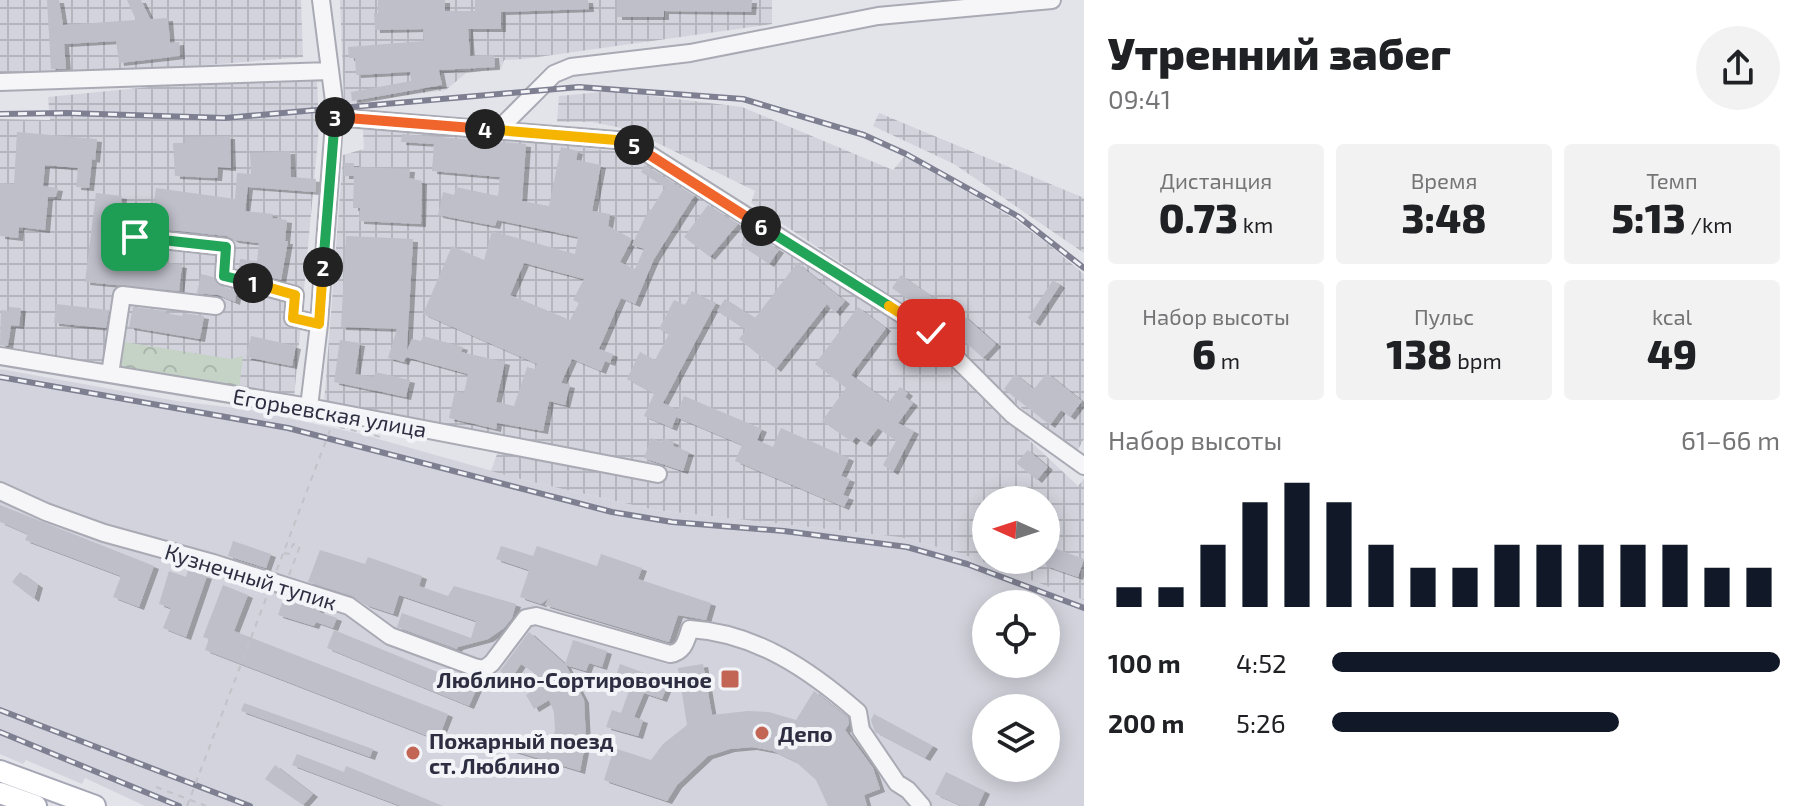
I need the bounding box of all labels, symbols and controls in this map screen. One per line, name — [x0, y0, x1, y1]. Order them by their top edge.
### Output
text: Утренний забег — [1108, 26, 1451, 79]
button: share — [1696, 26, 1780, 110]
text: 09:41 — [1108, 83, 1171, 114]
pin: 3 — [315, 97, 355, 137]
text: 3 — [329, 104, 341, 130]
pin: 4 — [465, 109, 505, 149]
text: 4 — [478, 116, 492, 142]
pin: 5 — [614, 125, 654, 165]
text: 5 — [628, 132, 640, 158]
text: Дистанция — [1160, 167, 1272, 193]
text: Время — [1411, 167, 1477, 193]
text: Темп — [1646, 167, 1698, 193]
text: 0.73 — [1159, 193, 1238, 241]
text: 3:48 — [1402, 193, 1486, 241]
text: 5:13 — [1612, 193, 1686, 241]
pin — [101, 203, 169, 271]
pin: 6 — [741, 206, 781, 246]
text: km — [1238, 211, 1273, 237]
text: /km — [1686, 211, 1732, 237]
text: 6 — [755, 213, 767, 239]
icon: arrive — [113, 215, 157, 259]
pin: 2 — [303, 247, 343, 287]
text: 2 — [317, 254, 329, 280]
pin: 1 — [233, 263, 273, 303]
text: 1 — [248, 270, 258, 296]
pin — [897, 299, 965, 367]
text: Набор высоты — [1142, 303, 1290, 329]
text: Пульс — [1414, 303, 1474, 329]
text: kcal — [1652, 303, 1692, 329]
icon: check — [909, 311, 953, 355]
text: 6 — [1192, 329, 1216, 377]
text: 138 — [1386, 329, 1452, 377]
text: 49 — [1647, 329, 1697, 377]
text: m — [1216, 347, 1240, 373]
text: bpm — [1452, 347, 1502, 373]
street label: Егорьевская улица — [231, 382, 429, 443]
text: Набор высоты — [1108, 424, 1282, 455]
text: 61–66 m — [1681, 424, 1780, 455]
north arrow — [972, 486, 1060, 574]
map controls — [972, 486, 1060, 782]
street label: Кузнечный тупик — [162, 538, 340, 616]
button: locate — [972, 590, 1060, 678]
text: 100 m — [1108, 647, 1181, 678]
text: 4:52 — [1236, 647, 1287, 678]
place label: Люблино-Сортировочное — [437, 666, 712, 692]
marker: Люблино-Сортировочное — [719, 668, 741, 690]
button: layers — [972, 694, 1060, 782]
text: 200 m — [1108, 707, 1184, 738]
text: 5:26 — [1236, 707, 1286, 738]
place label: Депо — [778, 720, 833, 746]
marker: Депо — [753, 724, 771, 742]
place label: Пожарный поезд ст. Люблино — [429, 727, 614, 778]
marker: Пожарный поезд ст. Люблино — [404, 744, 422, 762]

